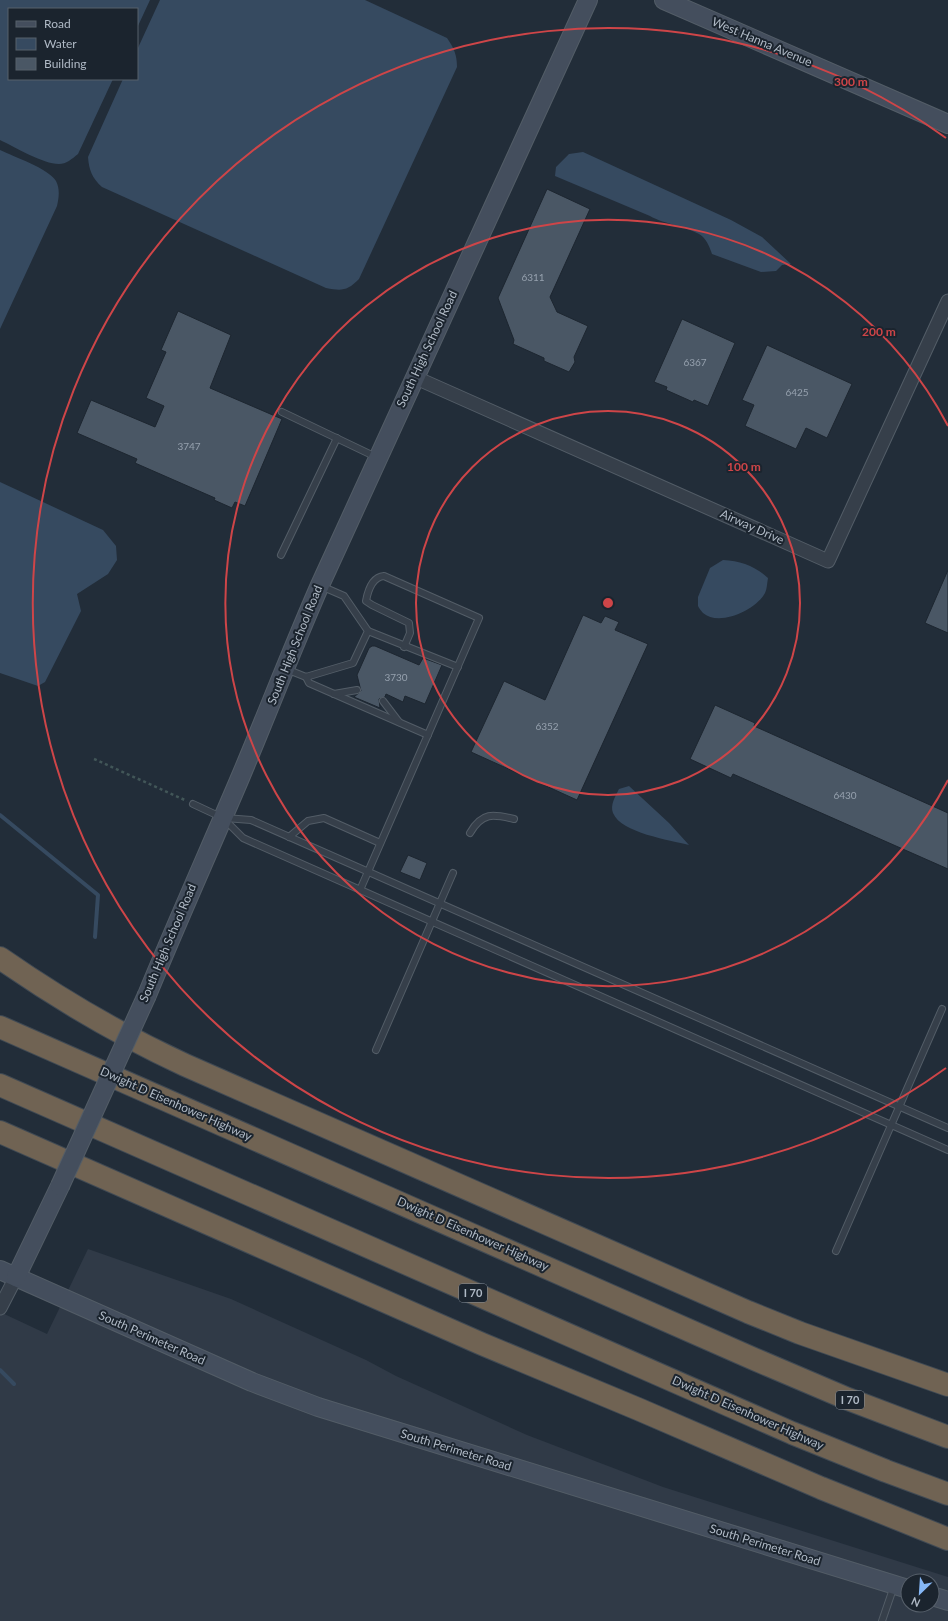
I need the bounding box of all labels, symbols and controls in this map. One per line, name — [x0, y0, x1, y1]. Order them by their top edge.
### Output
legend — [8, 8, 138, 80]
street label: West Hanna Avenue — [710, 14, 815, 69]
text: Road — [44, 16, 71, 31]
text: Water — [44, 36, 77, 51]
text: Building — [44, 56, 87, 71]
text: 300 m — [834, 74, 868, 89]
house number: 6311 — [521, 271, 545, 283]
street label: South High School Road — [393, 288, 460, 410]
text: 200 m — [862, 324, 896, 339]
house number: 6367 — [683, 356, 707, 368]
house number: 6425 — [785, 386, 809, 398]
house number: 3747 — [177, 440, 201, 452]
text: 100 m — [727, 459, 761, 474]
street label: Airway Drive — [718, 506, 786, 547]
street label: South High School Road — [264, 583, 325, 707]
centre of rings — [601, 596, 615, 610]
house number: 3730 — [384, 671, 408, 683]
house number: 6352 — [535, 720, 559, 732]
house number: 6430 — [833, 789, 857, 801]
street label: South High School Road — [136, 881, 199, 1004]
street label: Dwight D Eisenhower Highway — [98, 1063, 255, 1144]
street label: Dwight D Eisenhower Highway — [395, 1193, 552, 1274]
road number: I 70 — [459, 1284, 487, 1302]
street label: South Perimeter Road — [97, 1307, 208, 1368]
street label: Dwight D Eisenhower Highway — [670, 1372, 827, 1453]
road number: I 70 — [836, 1391, 864, 1409]
street label: South Perimeter Road — [399, 1426, 513, 1474]
street label: South Perimeter Road — [708, 1521, 822, 1569]
north arrow — [900, 1573, 940, 1613]
text: N — [909, 1595, 922, 1610]

